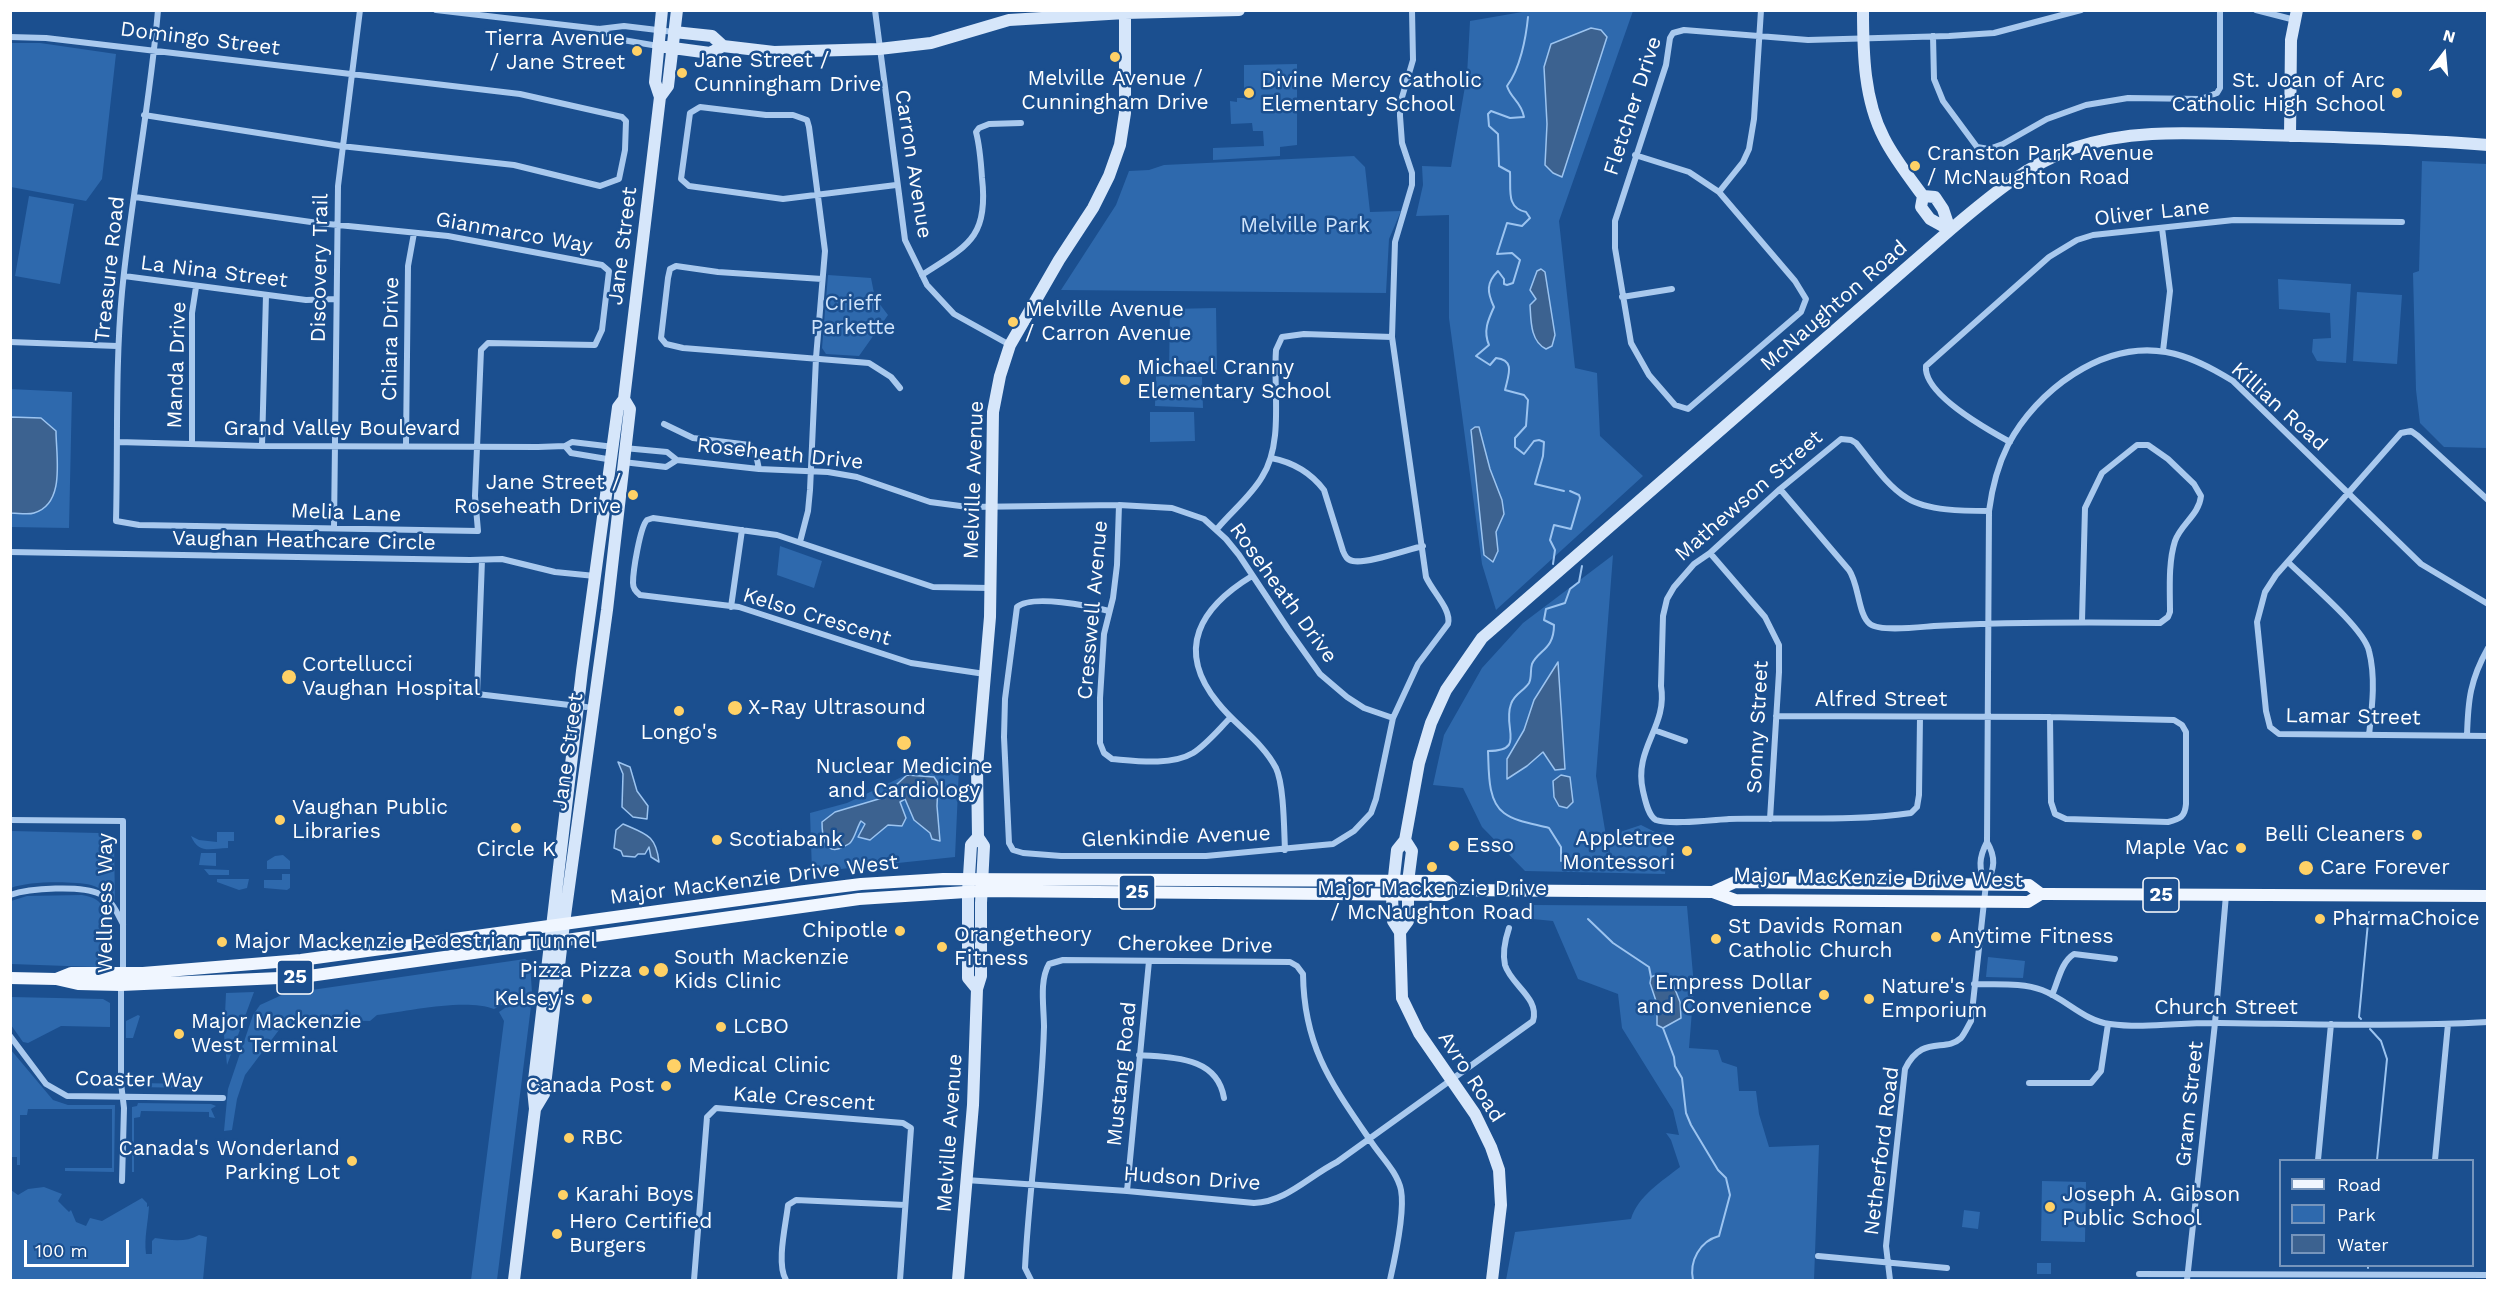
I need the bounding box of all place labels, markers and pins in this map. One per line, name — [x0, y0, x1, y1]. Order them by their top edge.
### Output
place label: Tierra Avenue / Jane Street — [485, 26, 625, 76]
marker: Tierra Avenue / Jane Street — [630, 44, 644, 58]
place label: Jane Street / Cunningham Drive — [694, 48, 881, 98]
marker: Melville Avenue / Cunningham Drive — [1108, 50, 1122, 64]
marker: Jane Street / Cunningham Drive — [675, 66, 689, 80]
place label: Melville Avenue / Cunningham Drive — [1021, 66, 1209, 116]
place label: Divine Mercy Catholic Elementary School — [1261, 68, 1482, 118]
place label: St. Joan of Arc Catholic High School — [2172, 68, 2385, 118]
marker: Divine Mercy Catholic Elementary School — [1242, 86, 1256, 100]
marker: St. Joan of Arc Catholic High School — [2390, 86, 2404, 100]
place label: Cranston Park Avenue / McNaughton Road — [1927, 141, 2154, 191]
marker: Cranston Park Avenue / McNaughton Road — [1908, 159, 1922, 173]
place label: Melville Avenue / Carron Avenue — [1025, 297, 1191, 347]
marker: Melville Avenue / Carron Avenue — [1006, 315, 1020, 329]
place label: Michael Cranny Elementary School — [1137, 355, 1331, 405]
marker: Michael Cranny Elementary School — [1118, 373, 1132, 387]
place label: Jane Street / Roseheath Drive — [454, 470, 621, 520]
marker: Jane Street / Roseheath Drive — [626, 488, 640, 502]
place label: Cortellucci Vaughan Hospital — [302, 652, 480, 702]
marker: Cortellucci Vaughan Hospital — [280, 668, 298, 686]
place label: X-Ray Ultrasound — [748, 695, 926, 721]
marker: X-Ray Ultrasound — [726, 699, 744, 717]
marker: Longo's — [672, 704, 686, 718]
place label: Longo's — [641, 720, 717, 746]
marker: Nuclear Medicine and Cardiology — [895, 734, 913, 752]
place label: Nuclear Medicine and Cardiology — [815, 754, 993, 804]
place label: Vaughan Public Libraries — [292, 795, 448, 845]
marker: Vaughan Public Libraries — [273, 813, 287, 827]
marker: Circle K — [509, 821, 523, 835]
place label: Belli Cleaners — [2264, 822, 2405, 848]
place label: Appletree Montessori — [1562, 826, 1675, 876]
place label: Scotiabank — [729, 827, 843, 853]
marker: Belli Cleaners — [2410, 828, 2424, 842]
marker: Scotiabank — [710, 833, 724, 847]
place label: Esso — [1466, 833, 1514, 859]
place label: Maple Vac — [2124, 835, 2229, 861]
place label: Circle K — [476, 837, 556, 863]
marker: Esso — [1447, 839, 1461, 853]
marker: Maple Vac — [2234, 841, 2248, 855]
marker: Appletree Montessori — [1680, 844, 1694, 858]
place label: Care Forever — [2320, 855, 2450, 881]
marker: Care Forever — [2297, 859, 2315, 877]
marker: Major Mackenzie Drive / McNaughton Road — [1425, 860, 1439, 874]
place label: Major Mackenzie Drive / McNaughton Road — [1317, 876, 1547, 926]
place label: PharmaChoice — [2332, 906, 2480, 932]
marker: PharmaChoice — [2313, 912, 2327, 926]
place label: St Davids Roman Catholic Church — [1728, 914, 1903, 964]
place label: Chipotle — [802, 918, 888, 944]
place label: Orangetheory Fitness — [954, 922, 1092, 972]
marker: Chipotle — [893, 924, 907, 938]
place label: Anytime Fitness — [1948, 924, 2114, 950]
place label: Major Mackenzie Pedestrian Tunnel — [234, 929, 597, 955]
marker: Anytime Fitness — [1929, 930, 1943, 944]
marker: St Davids Roman Catholic Church — [1709, 932, 1723, 946]
marker: Major Mackenzie Pedestrian Tunnel — [215, 935, 229, 949]
marker: Orangetheory Fitness — [935, 940, 949, 954]
place label: South Mackenzie Kids Clinic — [674, 945, 849, 995]
place label: Pizza Pizza — [519, 958, 632, 984]
marker: South Mackenzie Kids Clinic — [652, 961, 670, 979]
marker: Pizza Pizza — [637, 964, 651, 978]
place label: Empress Dollar and Convenience — [1636, 970, 1812, 1020]
place label: Nature's Emporium — [1881, 974, 1987, 1024]
place label: Kelsey's — [494, 986, 575, 1012]
marker: Empress Dollar and Convenience — [1817, 988, 1831, 1002]
marker: Kelsey's — [580, 992, 594, 1006]
marker: Nature's Emporium — [1862, 992, 1876, 1006]
place label: Major Mackenzie West Terminal — [191, 1009, 362, 1059]
place label: LCBO — [733, 1014, 789, 1040]
marker: LCBO — [714, 1020, 728, 1034]
marker: Major Mackenzie West Terminal — [172, 1027, 186, 1041]
place label: Medical Clinic — [688, 1053, 831, 1079]
marker: Medical Clinic — [665, 1057, 683, 1075]
place label: Canada Post — [526, 1073, 654, 1099]
marker: Canada Post — [659, 1079, 673, 1093]
place label: RBC — [581, 1125, 623, 1151]
marker: RBC — [562, 1131, 576, 1145]
place label: Canada's Wonderland Parking Lot — [118, 1136, 340, 1186]
marker: Canada's Wonderland Parking Lot — [345, 1154, 359, 1168]
place label: Karahi Boys — [575, 1182, 694, 1208]
place label: Joseph A. Gibson Public School — [2062, 1182, 2240, 1232]
marker: Karahi Boys — [556, 1188, 570, 1202]
marker: Joseph A. Gibson Public School — [2043, 1200, 2057, 1214]
place label: Hero Certified Burgers — [569, 1209, 712, 1259]
marker: Hero Certified Burgers — [550, 1227, 564, 1241]

